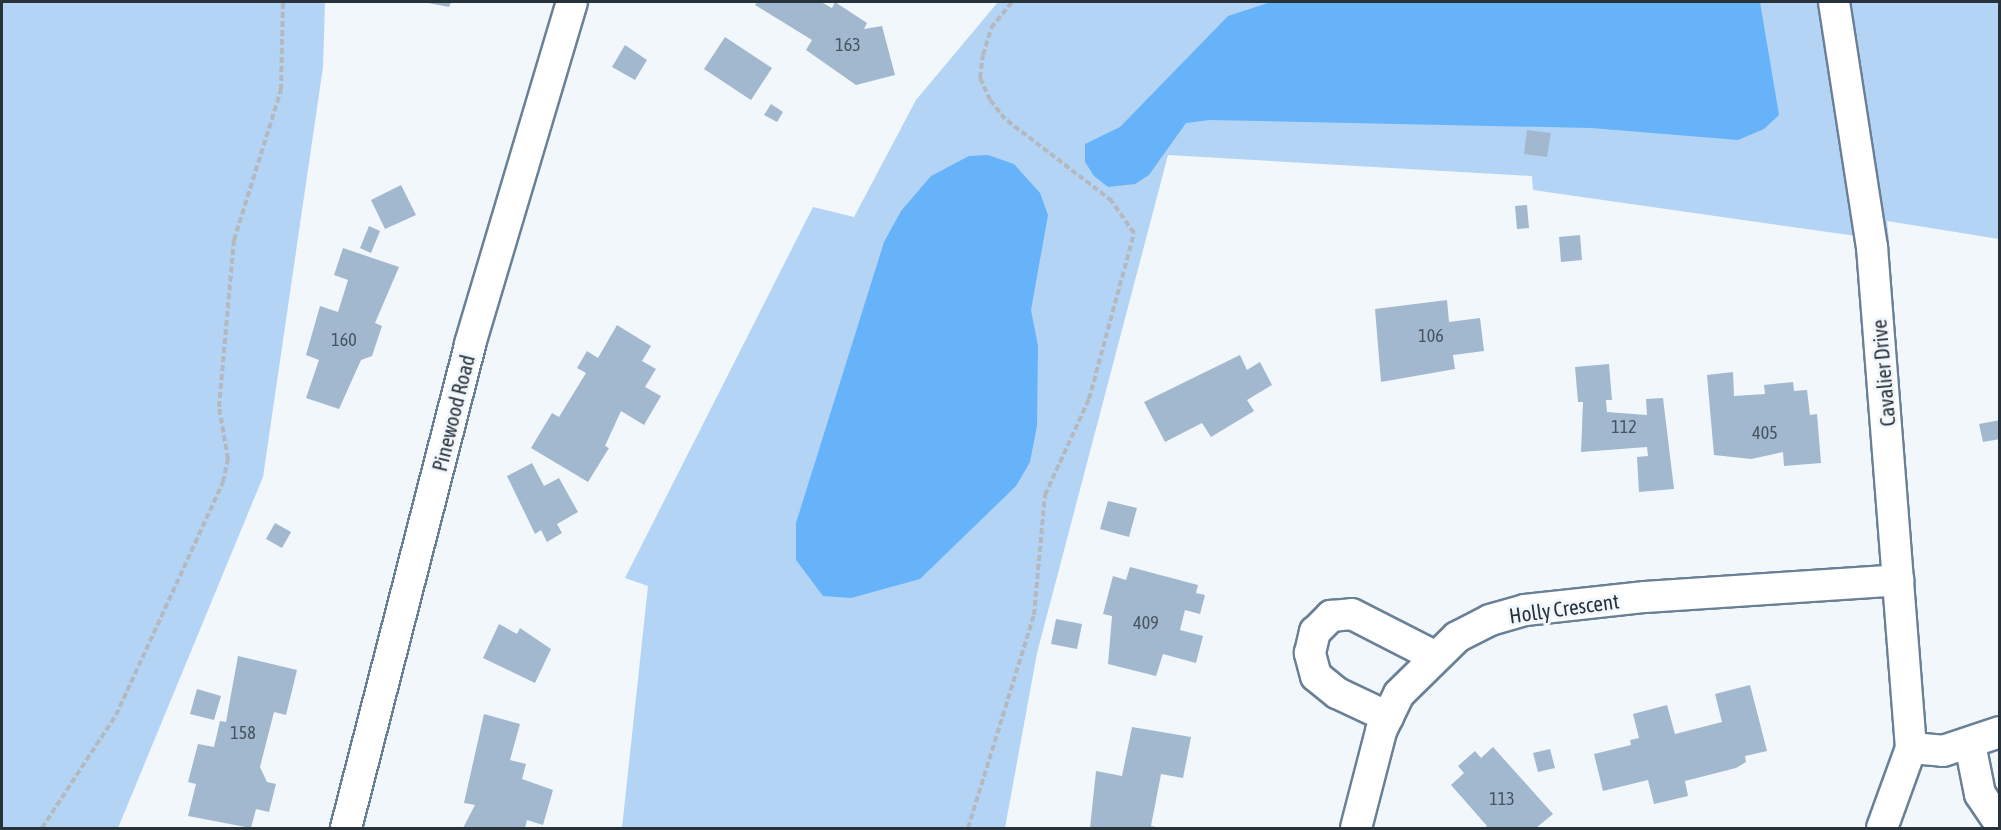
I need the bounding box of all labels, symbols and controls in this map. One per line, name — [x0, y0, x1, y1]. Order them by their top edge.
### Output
house number: 163 — [835, 34, 861, 56]
street label: Cavalier Drive — [1866, 319, 1900, 427]
house number: 106 — [1418, 325, 1444, 347]
house number: 160 — [331, 329, 357, 351]
street label: Pinewood Road — [426, 352, 480, 474]
house number: 112 — [1611, 416, 1637, 438]
house number: 405 — [1752, 422, 1778, 444]
street label: Holly Crescent — [1507, 588, 1621, 628]
house number: 409 — [1133, 612, 1159, 634]
house number: 158 — [230, 722, 256, 744]
house number: 113 — [1489, 788, 1515, 810]

